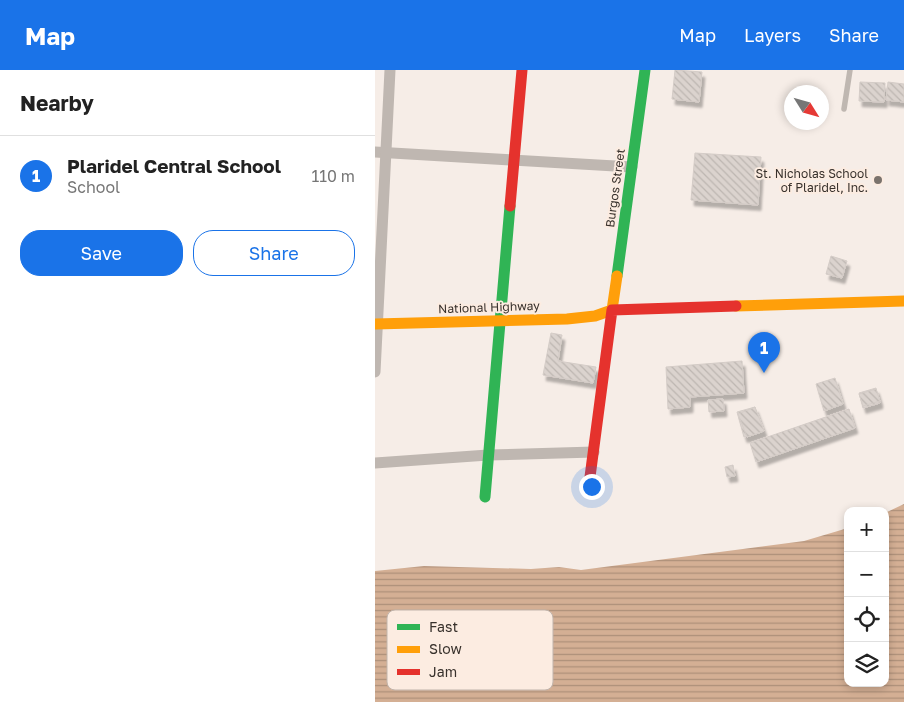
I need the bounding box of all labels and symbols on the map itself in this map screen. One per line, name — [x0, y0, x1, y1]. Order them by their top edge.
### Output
north arrow — [784, 85, 829, 130]
street label: Burgos Street — [602, 147, 628, 228]
place label: St. Nicholas School of Plaridel, Inc. — [756, 166, 868, 195]
marker: St. Nicholas School of Plaridel, Inc. — [872, 174, 884, 186]
street label: National Highway — [438, 298, 540, 316]
pin: 1 — [748, 332, 780, 373]
your location — [579, 474, 605, 500]
legend — [387, 610, 553, 690]
text: Fast — [429, 618, 458, 635]
text: Slow — [429, 640, 462, 657]
text: Jam — [429, 663, 457, 680]

